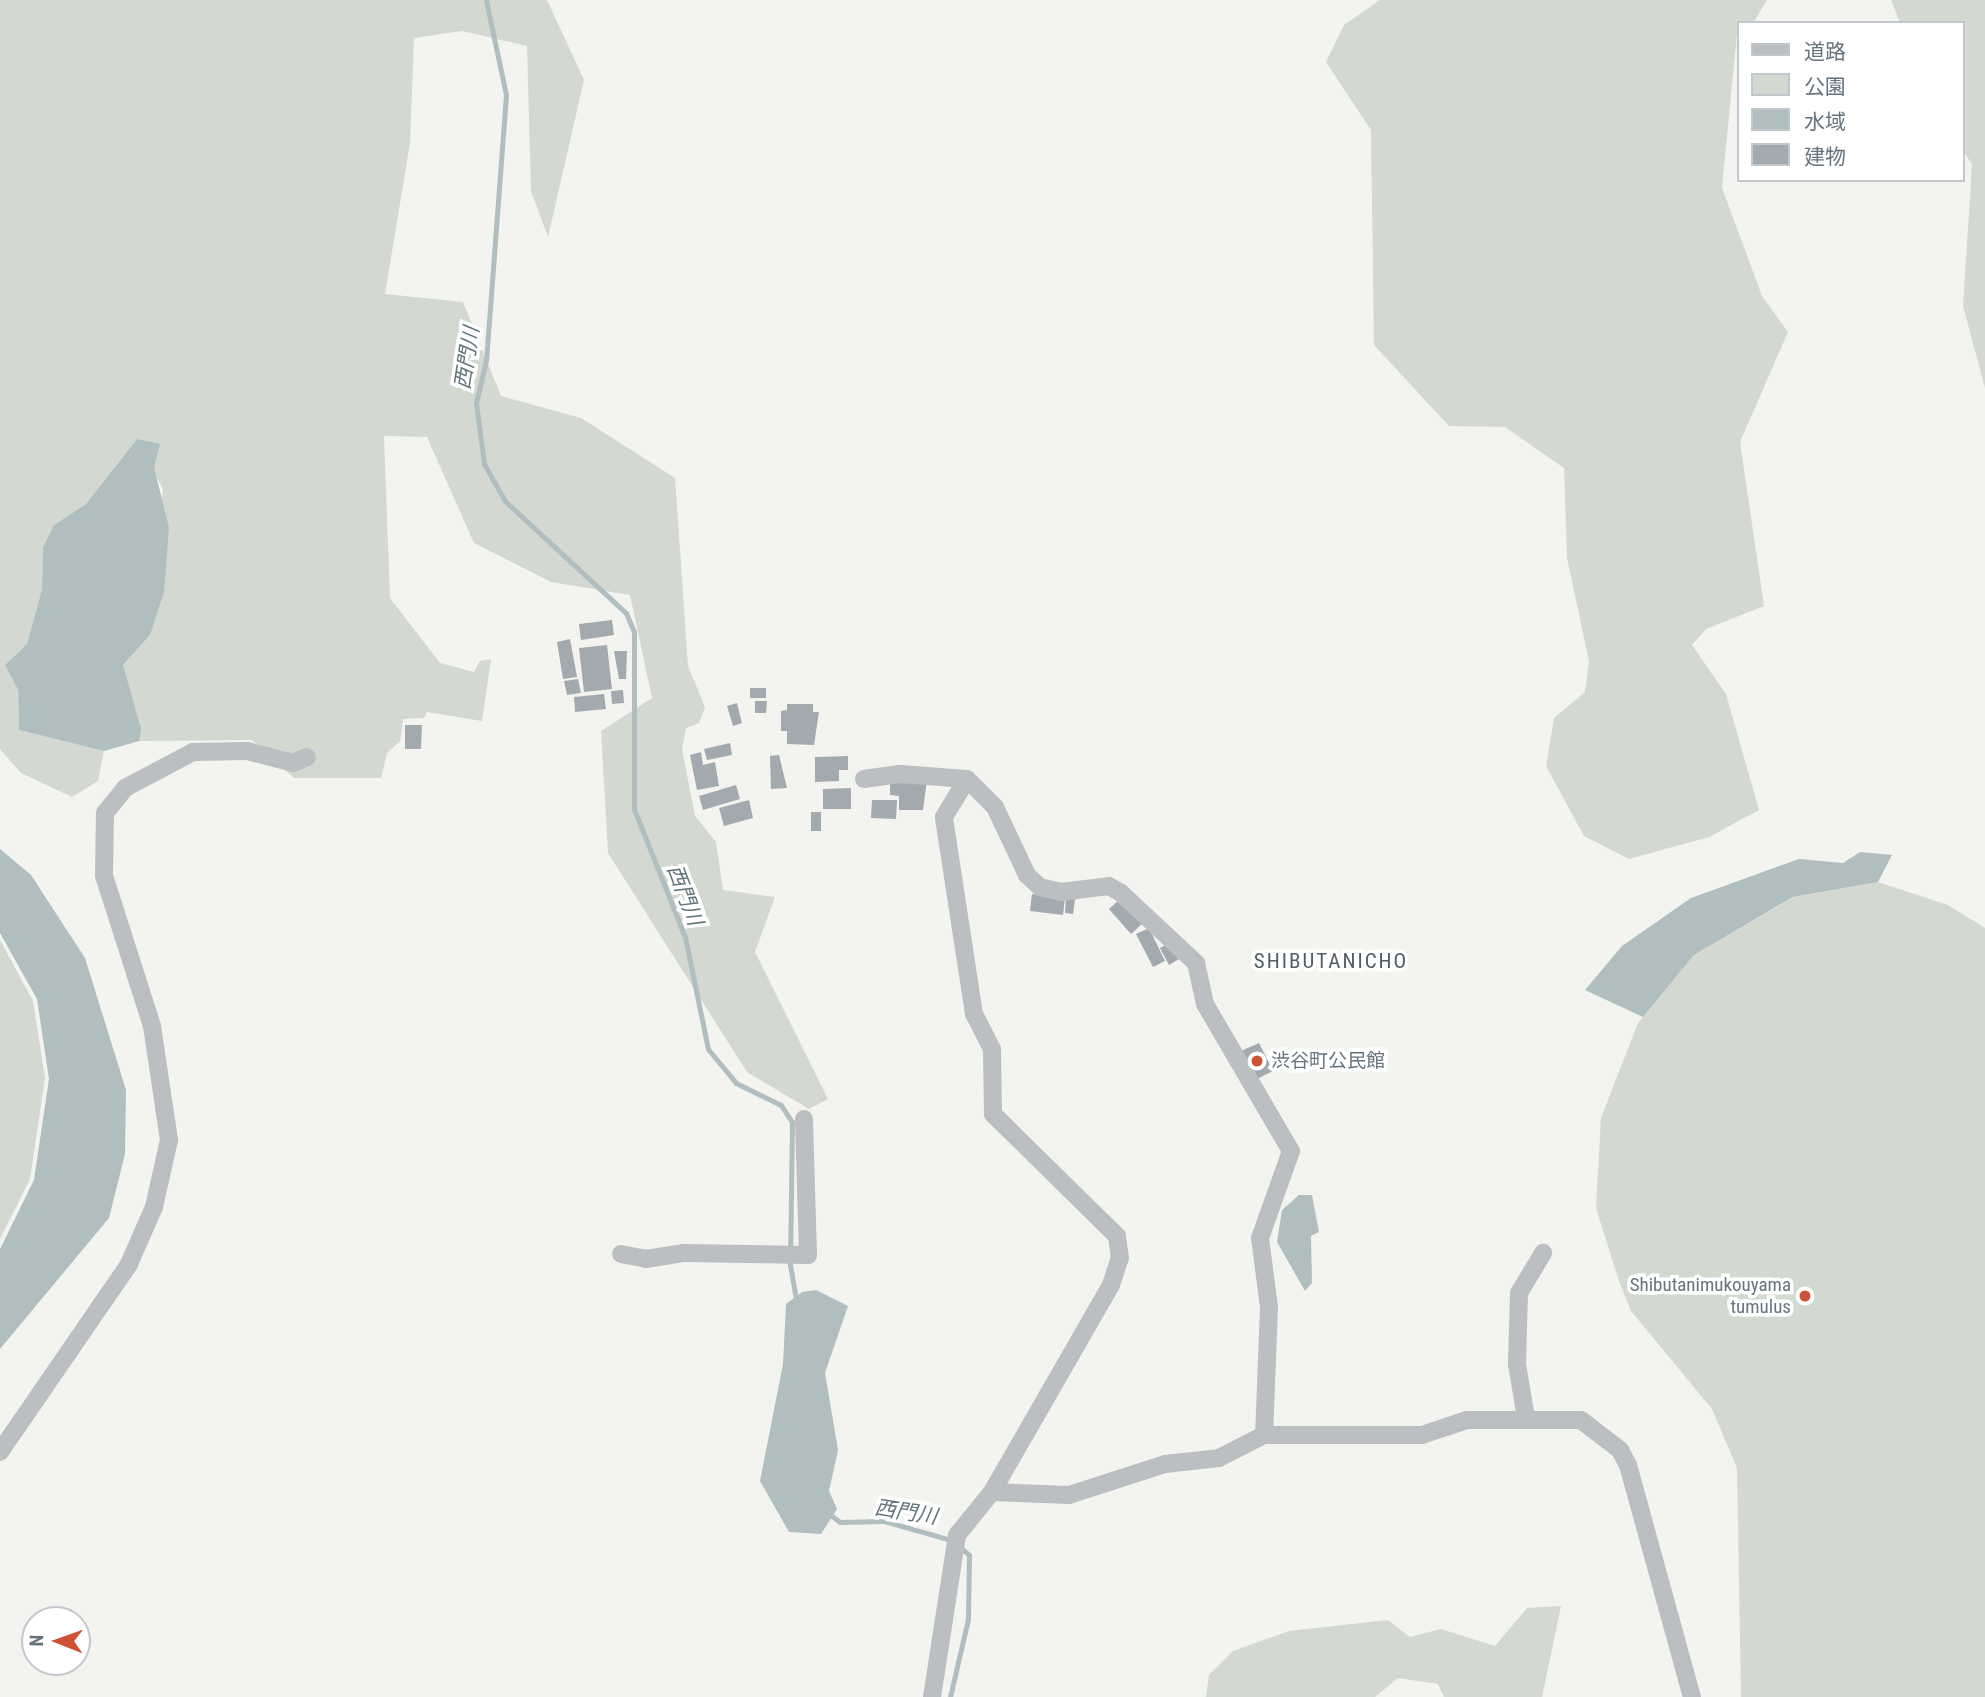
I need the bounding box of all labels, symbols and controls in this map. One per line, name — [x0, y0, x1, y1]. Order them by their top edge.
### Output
legend — [1736, 21, 1964, 182]
text: 道路 — [1804, 40, 1846, 64]
text: 公園 — [1804, 75, 1846, 99]
text: 水域 — [1804, 110, 1846, 134]
text: 建物 — [1804, 145, 1846, 169]
water label: 西門川 — [450, 325, 484, 391]
water label: 西門川 — [662, 861, 708, 929]
district label: SHIBUTANICHO — [1255, 948, 1407, 974]
place label: 渋谷町公民館 — [1271, 1050, 1385, 1072]
marker: 渋谷町公民館 — [1249, 1053, 1265, 1069]
place label: Shibutanimukouyama tumulus — [1630, 1274, 1791, 1318]
marker: Shibutanimukouyama tumulus — [1797, 1288, 1813, 1304]
water label: 西門川 — [873, 1495, 939, 1529]
north arrow — [21, 1606, 91, 1676]
text: N — [25, 1635, 48, 1647]

